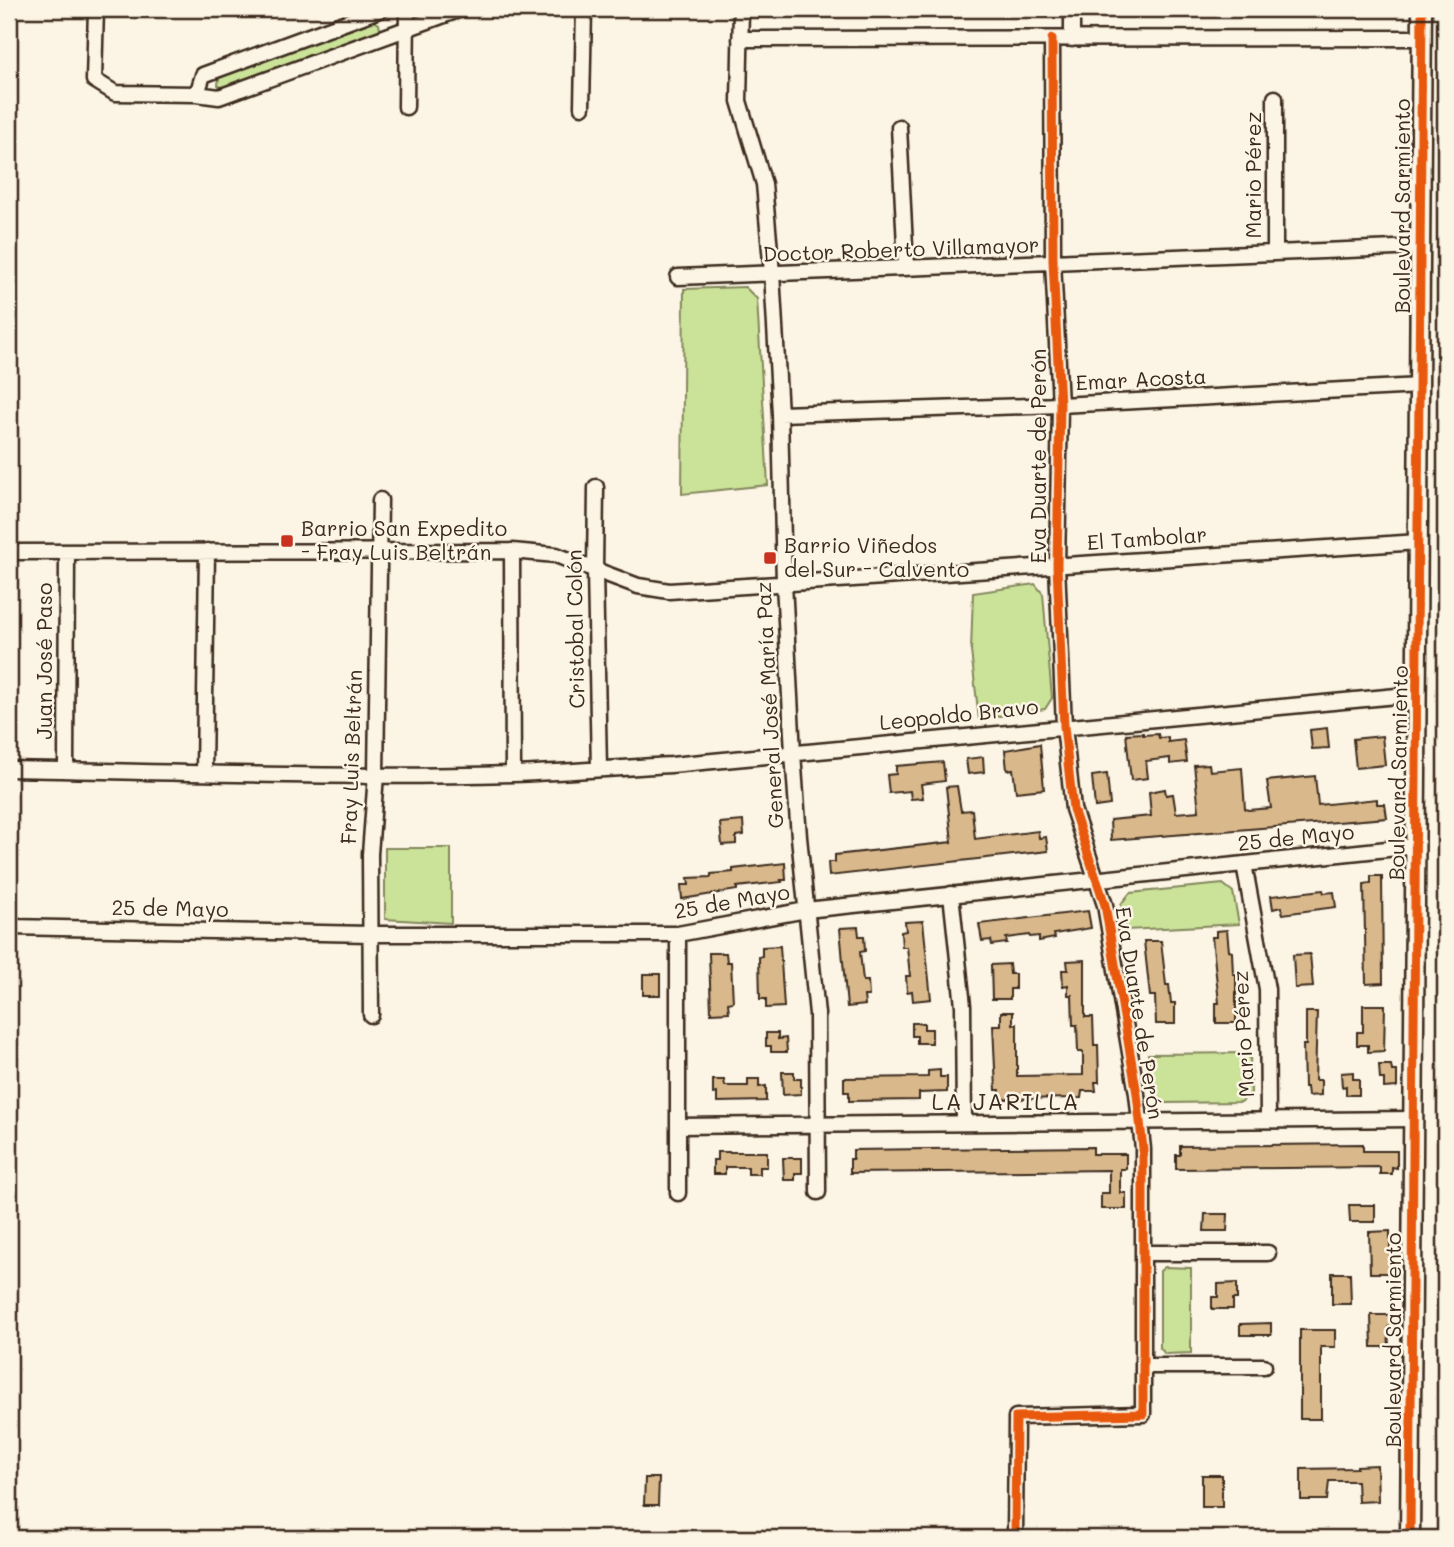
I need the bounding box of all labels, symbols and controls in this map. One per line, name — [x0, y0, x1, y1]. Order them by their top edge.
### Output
street label: Boulevard Sarmiento — [1388, 99, 1415, 313]
street label: Mario Pérez — [1239, 111, 1266, 239]
street label: Doctor Roberto Villamayor — [762, 230, 1040, 267]
street label: Eva Duarte de Perón — [1024, 349, 1051, 563]
street label: Emar Acosta — [1075, 362, 1207, 395]
place label: Barrio San Expedito - Fray Luis Beltrán — [301, 514, 507, 565]
street label: El Tambolar — [1086, 520, 1208, 555]
place label: Barrio Viñedos del Sur - Calvento — [784, 531, 969, 582]
marker: Barrio San Expedito - Fray Luis Beltrán — [279, 533, 295, 549]
street label: Cristobal Colón — [560, 549, 589, 709]
marker: Barrio Viñedos del Sur - Calvento — [762, 550, 778, 566]
street label: General José María Paz — [749, 581, 788, 829]
street label: Juan José Paso — [30, 583, 57, 739]
street label: Boulevard Sarmiento — [1382, 665, 1413, 881]
street label: Fray Luis Beltrán — [334, 669, 367, 845]
street label: Leopoldo Bravo — [878, 692, 1040, 735]
street label: 25 de Mayo — [1236, 817, 1355, 856]
street label: 25 de Mayo — [672, 877, 792, 924]
street label: 25 de Mayo — [111, 893, 229, 922]
street label: Eva Duarte de Perón — [1110, 905, 1171, 1121]
street label: Mario Pérez — [1226, 970, 1259, 1098]
district label: LA JARILLA — [932, 1086, 1080, 1116]
street label: Boulevard Sarmiento — [1379, 1233, 1406, 1447]

